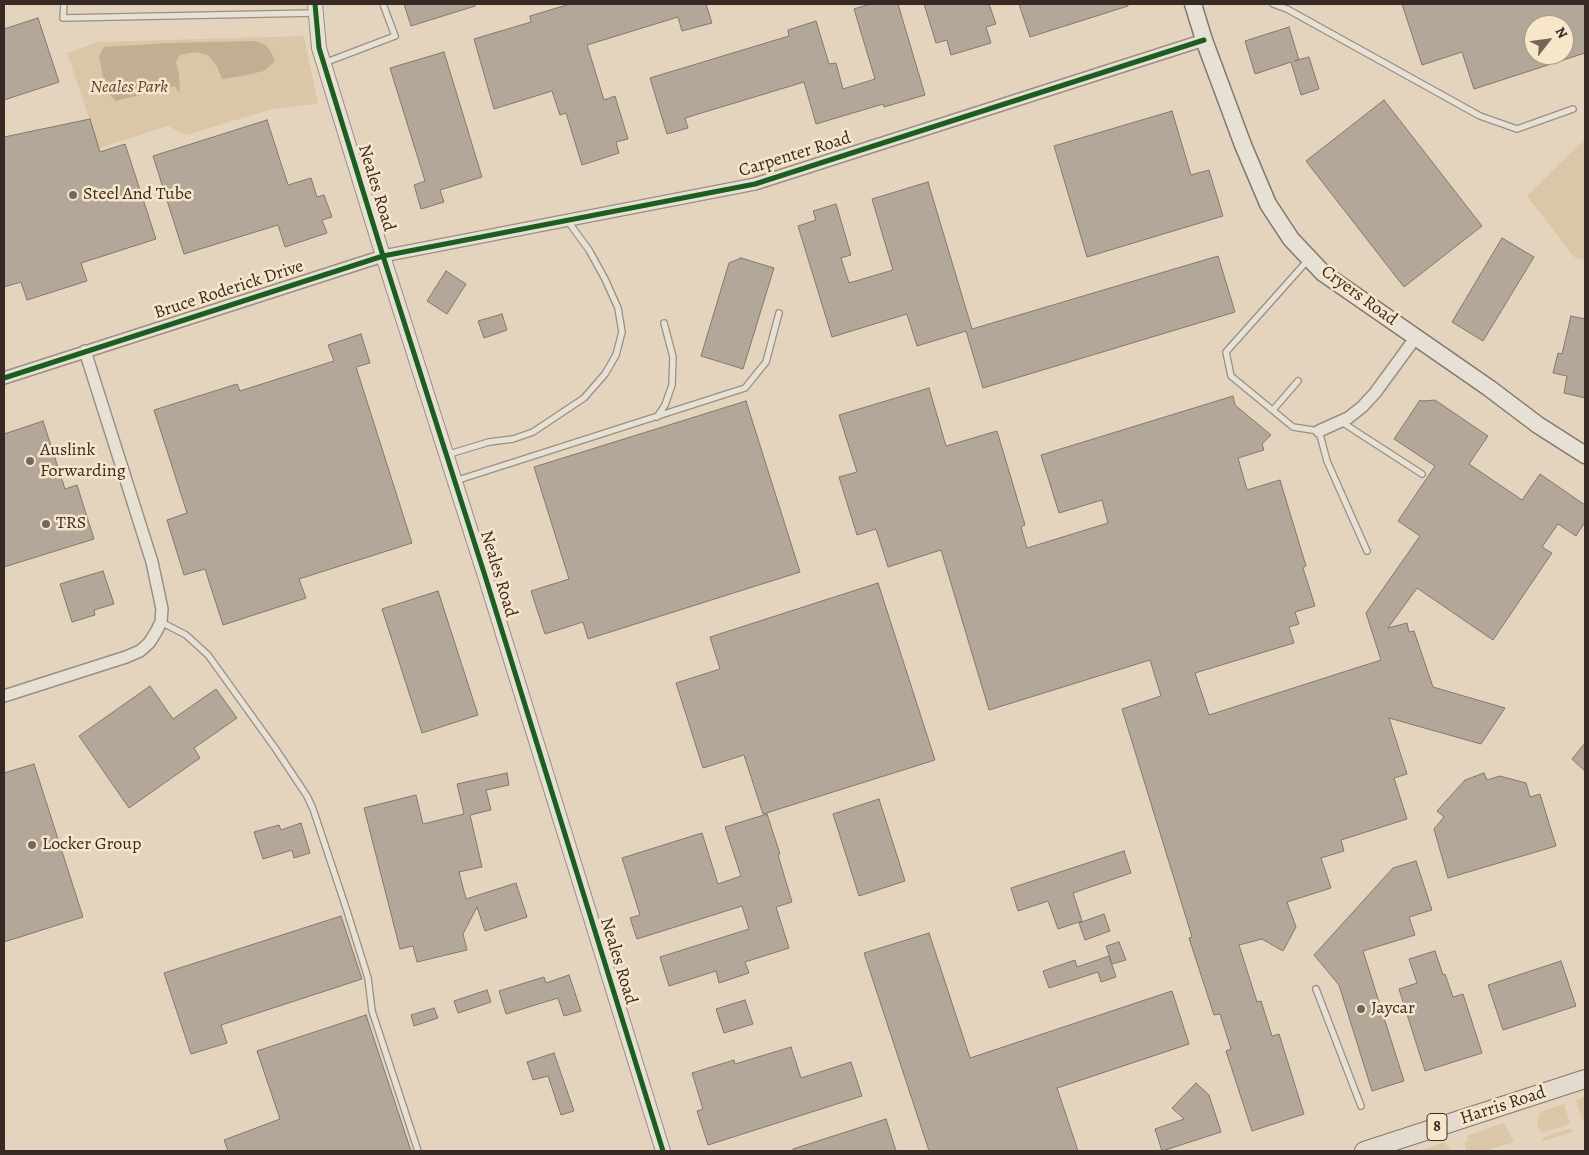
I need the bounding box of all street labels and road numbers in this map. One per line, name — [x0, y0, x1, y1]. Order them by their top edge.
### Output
street label: Carpenter Road — [736, 128, 854, 182]
street label: Neales Road — [353, 142, 399, 234]
street label: Bruce Roderick Drive — [152, 256, 306, 324]
street label: Cryers Road — [1317, 261, 1401, 331]
street label: Neales Road — [475, 528, 521, 620]
street label: Neales Road — [595, 915, 641, 1007]
street label: Harris Road — [1457, 1082, 1549, 1130]
road number: 8 — [1427, 1114, 1447, 1140]

